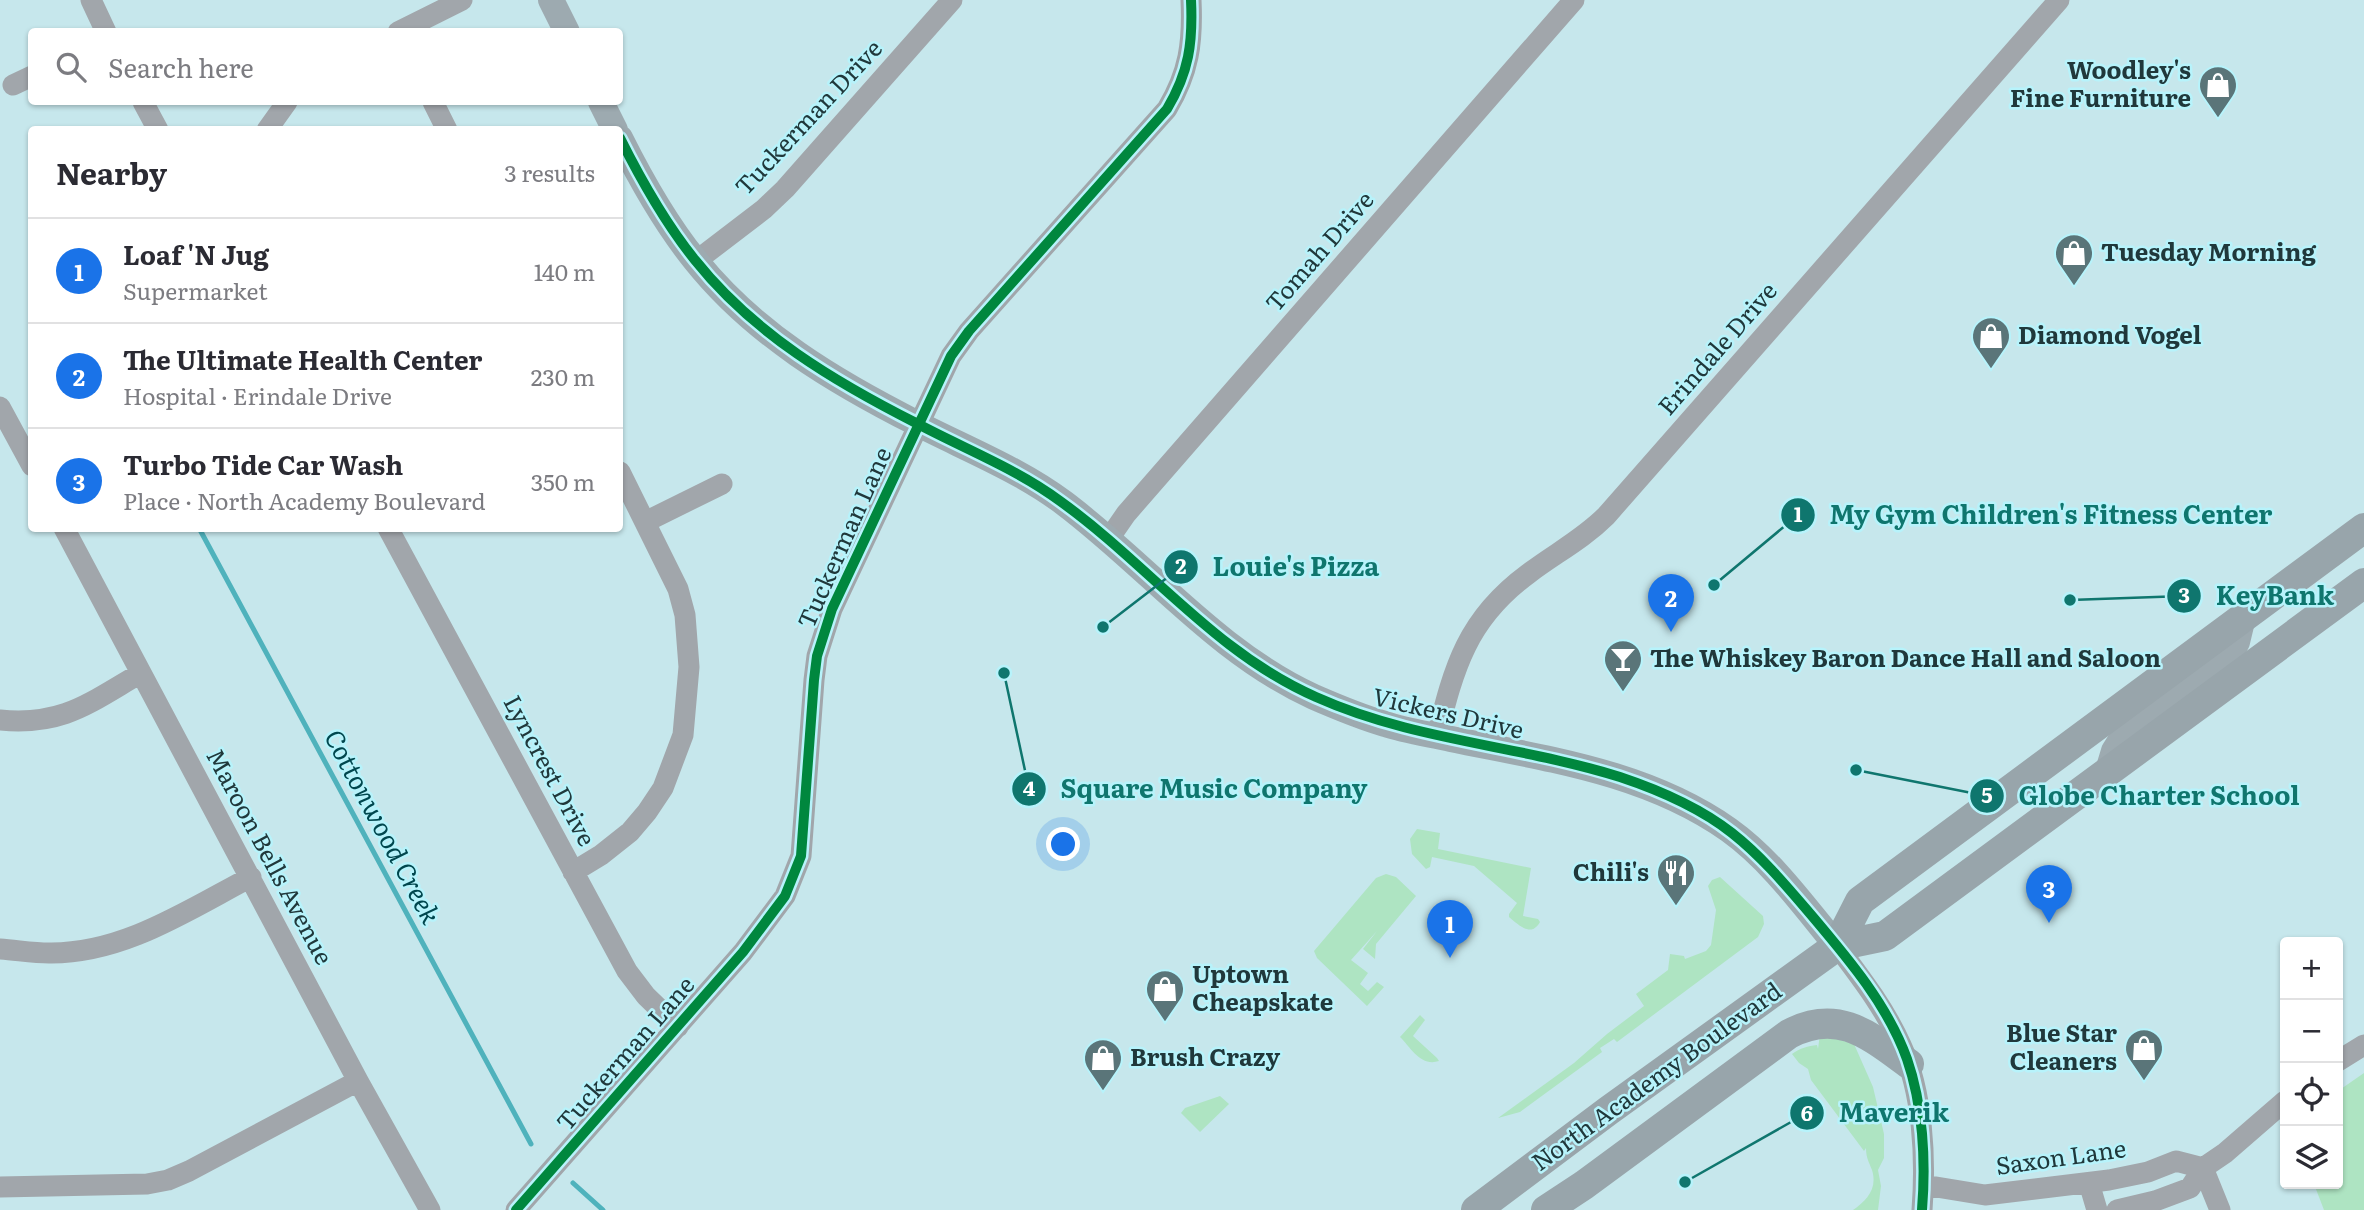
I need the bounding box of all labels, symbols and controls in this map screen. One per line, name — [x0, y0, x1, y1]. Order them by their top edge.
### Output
search box — [28, 28, 623, 105]
street label: Tuckerman Drive — [726, 31, 889, 202]
text: Search here — [108, 47, 254, 86]
icon: search — [52, 48, 90, 86]
place label: Woodley's Fine Furniture — [2010, 51, 2191, 114]
shop icon: Woodley's Fine Furniture — [2197, 64, 2239, 119]
text: Nearby — [56, 150, 167, 194]
text: 3 results — [504, 155, 595, 189]
street label: Tomah Drive — [1256, 182, 1380, 318]
shop icon: Tuesday Morning — [2053, 232, 2095, 287]
place label: Tuesday Morning — [2101, 233, 2316, 268]
text: Loaf 'N Jug — [123, 234, 269, 273]
text: 1 — [74, 254, 84, 288]
text: 140 m — [534, 254, 595, 288]
text: Supermarket — [123, 273, 267, 307]
street label: Erindale Drive — [1648, 273, 1784, 422]
shop icon: Diamond Vogel — [1970, 315, 2012, 370]
place label: Diamond Vogel — [2018, 316, 2202, 351]
text: The Ultimate Health Center — [123, 339, 482, 378]
text: 2 — [73, 359, 85, 393]
text: 230 m — [531, 359, 595, 393]
text: Hospital · Erindale Drive — [123, 378, 392, 412]
street label: Tuckerman Lane — [787, 441, 898, 633]
text: Turbo Tide Car Wash — [123, 444, 403, 483]
text: 3 — [73, 464, 85, 498]
text: 350 m — [531, 464, 595, 498]
text: Place · North Academy Boulevard — [123, 483, 486, 517]
callout: My Gym Children's Fitness Center — [1780, 491, 2286, 538]
text: My Gym Children's Fitness Center — [1830, 493, 2272, 532]
text: 1 — [1794, 497, 1803, 528]
callout: Louie's Pizza — [1163, 544, 1393, 591]
text: Louie's Pizza — [1213, 545, 1379, 584]
text: 2 — [1175, 549, 1187, 580]
callout: KeyBank — [2167, 572, 2348, 619]
pin: 2 — [1648, 574, 1694, 632]
text: KeyBank — [2216, 574, 2335, 613]
text: 3 — [2178, 578, 2190, 609]
bar icon: The Whiskey Baron Dance Hall and Saloon — [1602, 638, 1644, 693]
place label: The Whiskey Baron Dance Hall and Saloon — [1650, 639, 2161, 674]
street label: Vickers Drive — [1370, 677, 1527, 746]
street label: Lyncrest Drive — [497, 688, 606, 852]
water label: Cottonwood Creek — [316, 721, 452, 931]
street label: Maroon Bells Avenue — [199, 742, 343, 970]
callout: Square Music Company — [1012, 765, 1382, 812]
text: Square Music Company — [1061, 767, 1368, 806]
text: 4 — [1023, 771, 1036, 802]
callout: Globe Charter School — [1969, 772, 2313, 819]
text: Globe Charter School — [2018, 774, 2300, 813]
text: 5 — [1981, 778, 1993, 809]
your location — [1046, 827, 1080, 861]
restaurant icon: Chili's — [1655, 852, 1697, 907]
place label: Chili's — [1573, 853, 1649, 888]
pin: 3 — [2026, 865, 2072, 923]
pin: 1 — [1427, 900, 1473, 958]
map controls — [2280, 937, 2343, 1189]
button: + — [2280, 937, 2343, 1000]
place label: Uptown Cheapskate — [1192, 955, 1333, 1018]
street label: Tuckerman Lane — [547, 967, 701, 1137]
shop icon: Uptown Cheapskate — [1144, 968, 1186, 1023]
street label: North Academy Boulevard — [1523, 972, 1788, 1178]
button: − — [2280, 1000, 2343, 1063]
place label: Blue Star Cleaners — [2006, 1014, 2117, 1077]
shop icon: Blue Star Cleaners — [2123, 1027, 2165, 1082]
shop icon: Brush Crazy — [1082, 1037, 1124, 1092]
place label: Brush Crazy — [1130, 1038, 1280, 1073]
button: locate — [2280, 1063, 2343, 1126]
callout: Maverik — [1789, 1090, 1963, 1137]
text: Maverik — [1839, 1091, 1950, 1130]
text: 6 — [1801, 1096, 1813, 1127]
button: layers — [2280, 1126, 2343, 1189]
street label: Saxon Lane — [1993, 1129, 2128, 1182]

